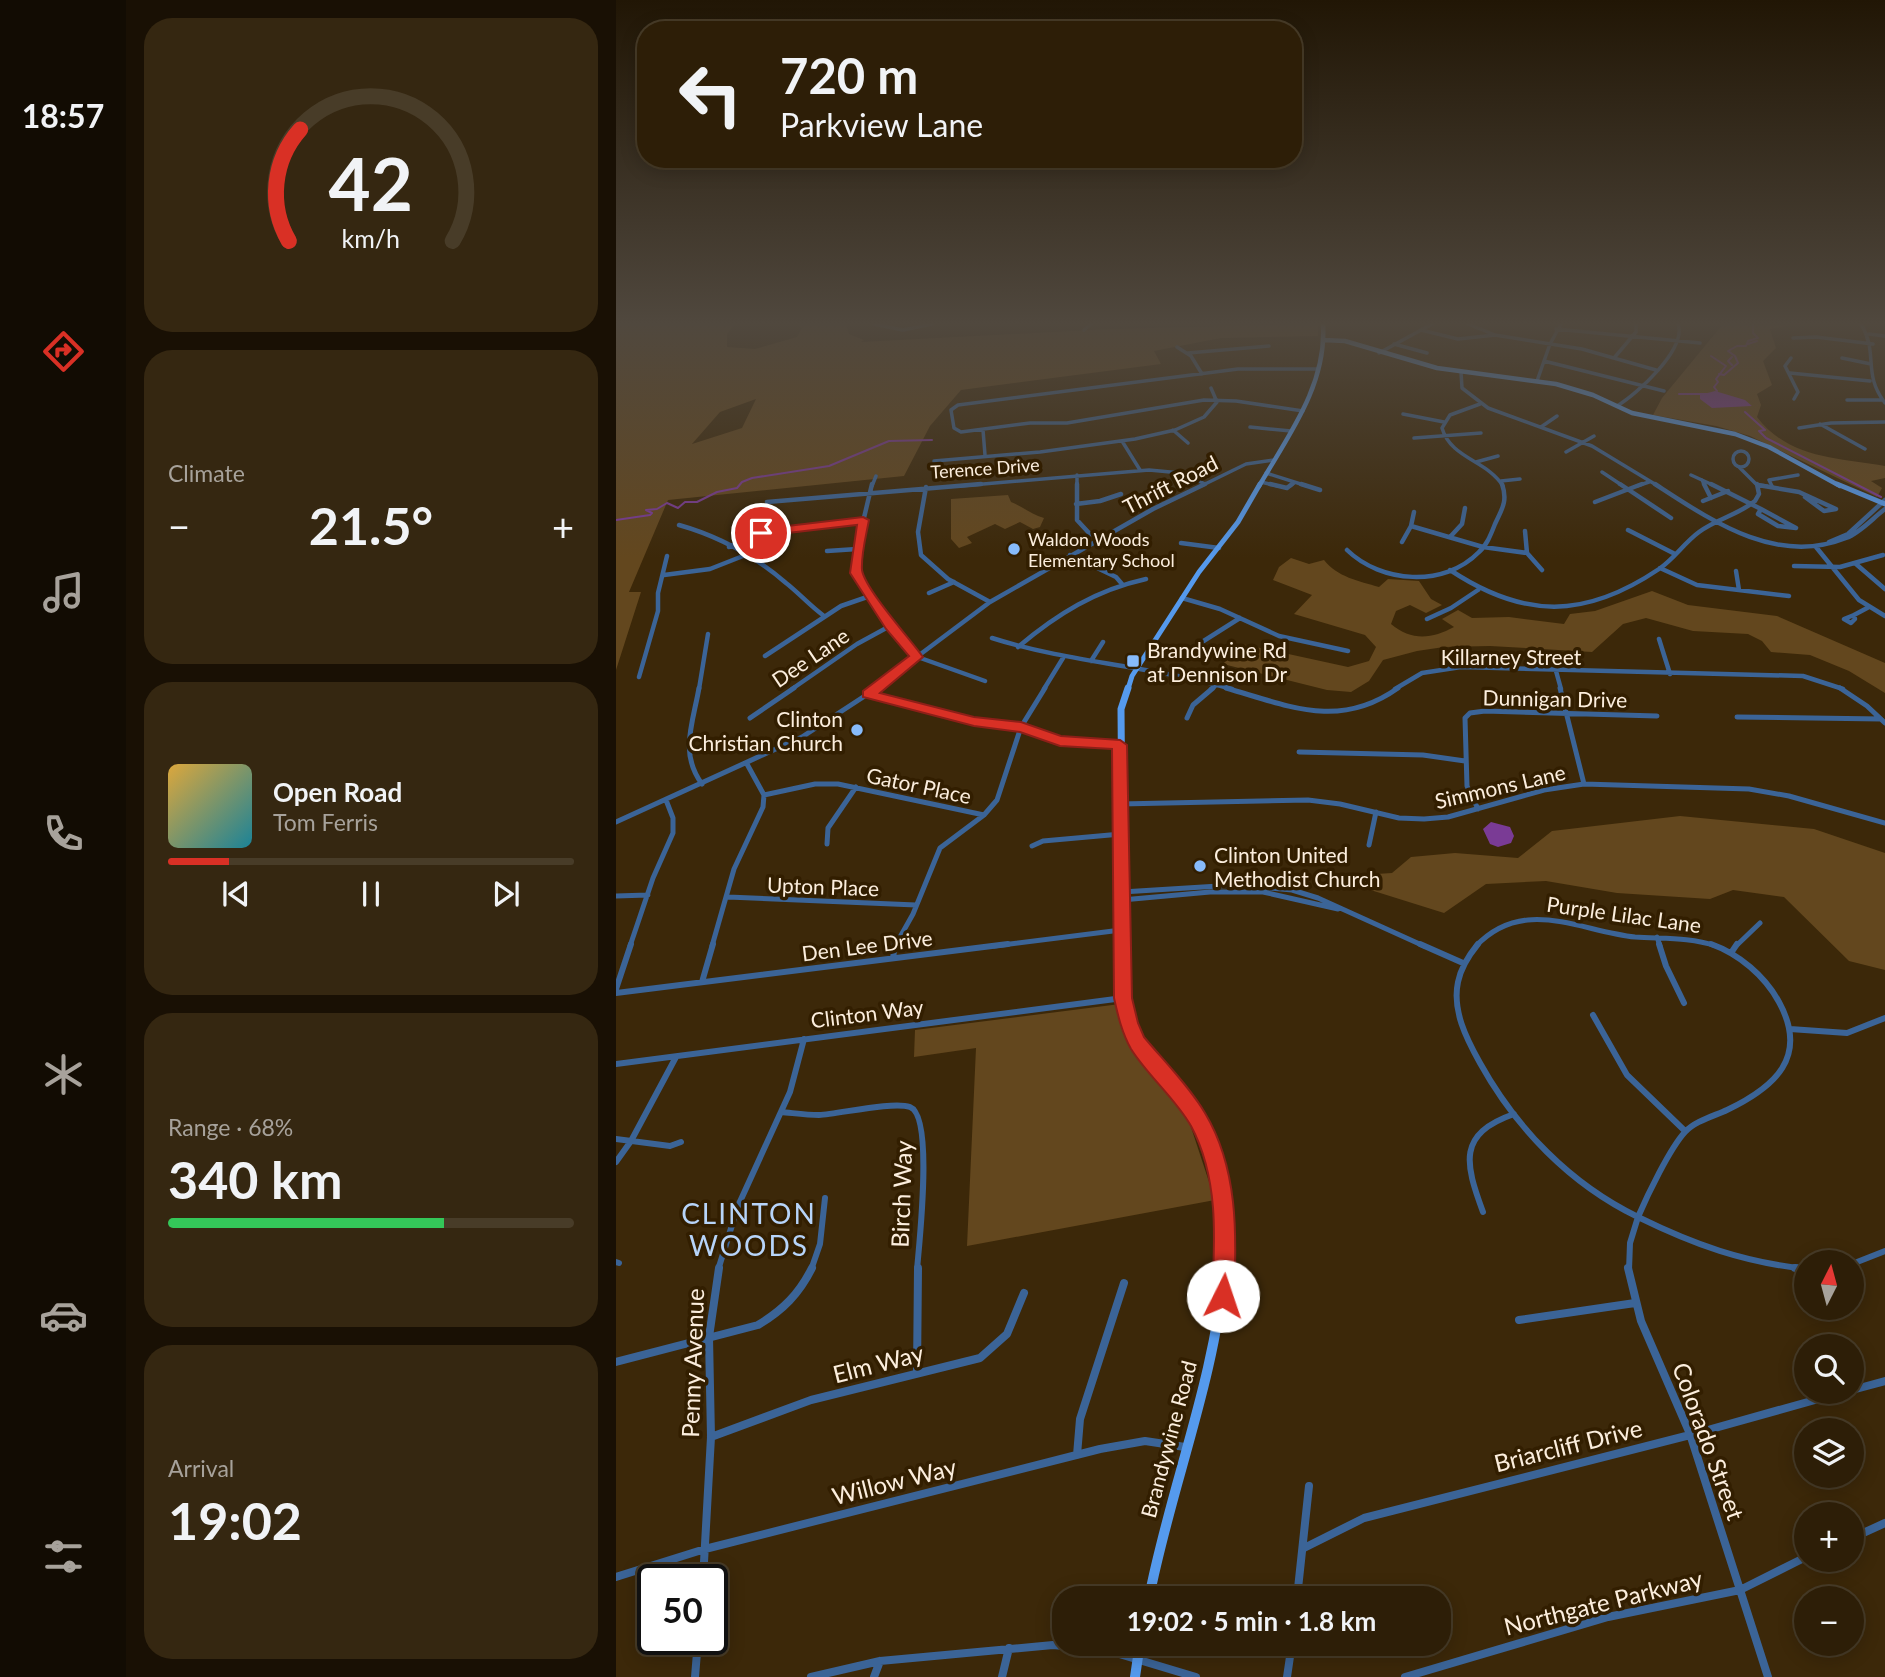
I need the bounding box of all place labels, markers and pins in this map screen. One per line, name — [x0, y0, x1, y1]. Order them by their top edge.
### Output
pin — [731, 503, 791, 563]
place label: Waldon Woods Elementary School — [1028, 528, 1175, 571]
marker: Waldon Woods Elementary School — [1006, 541, 1022, 557]
place label: Brandywine Rd at Dennison Dr — [1147, 637, 1287, 686]
marker: Brandywine Rd at Dennison Dr — [1125, 653, 1141, 669]
place label: Clinton Christian Church — [689, 706, 843, 755]
marker: Clinton Christian Church — [849, 722, 865, 738]
place label: Clinton United Methodist Church — [1214, 842, 1381, 891]
marker: Clinton United Methodist Church — [1192, 858, 1208, 874]

